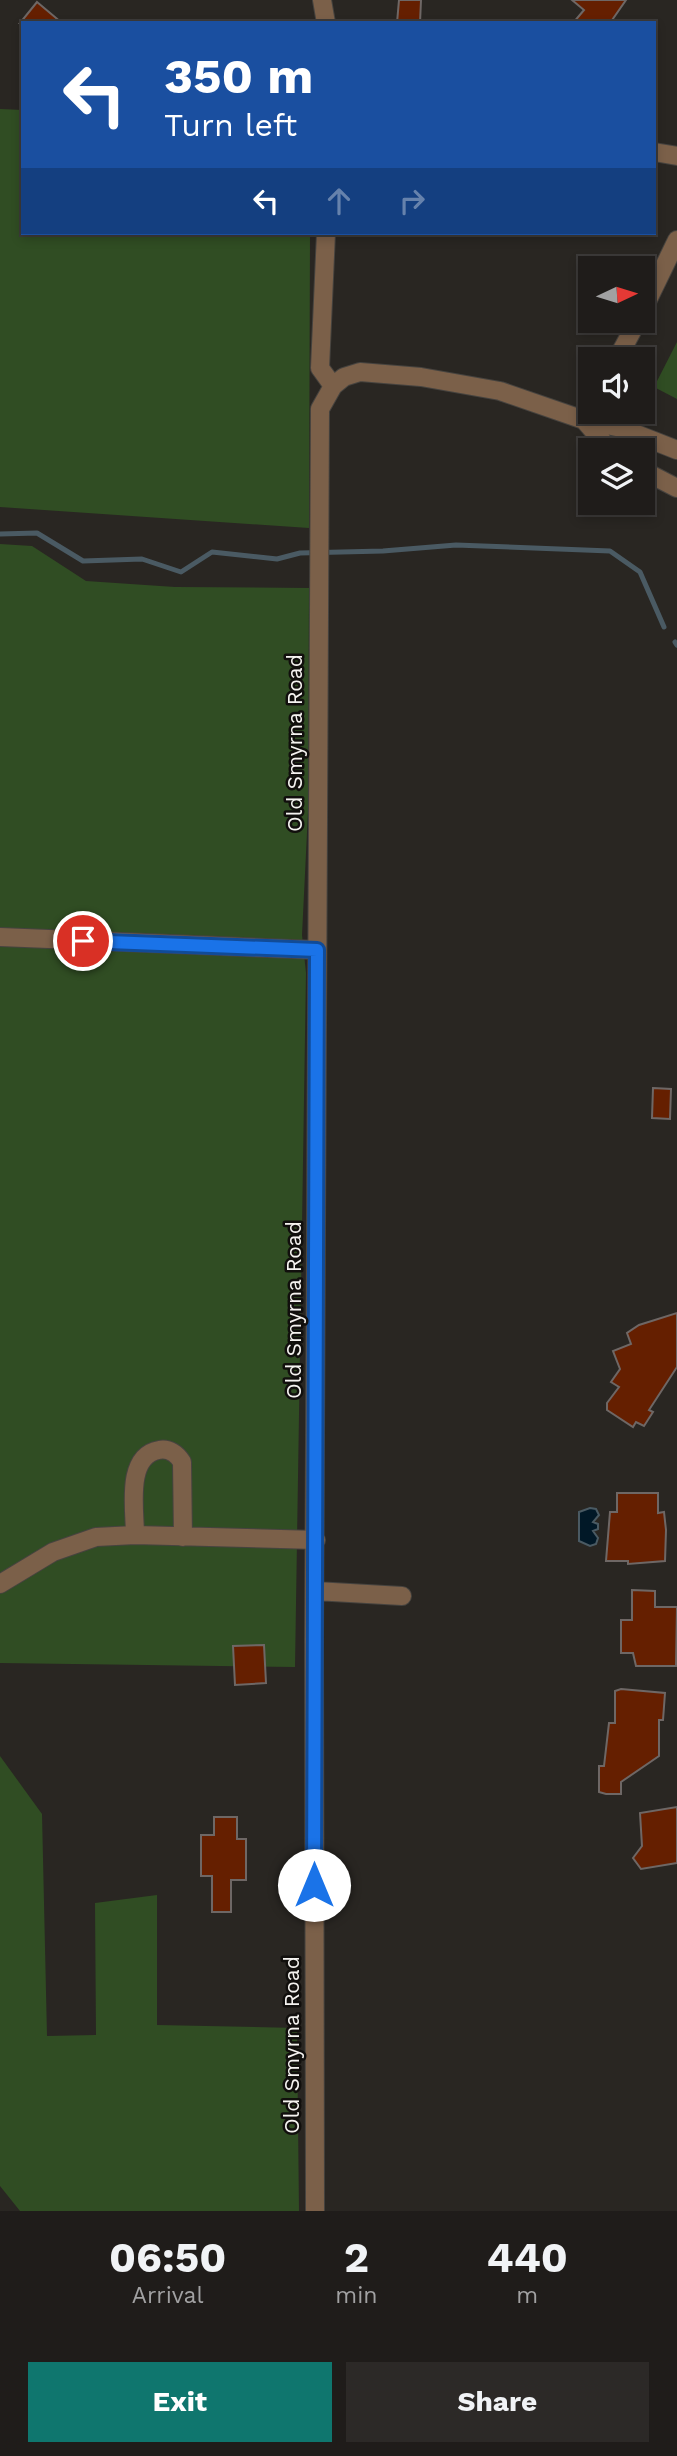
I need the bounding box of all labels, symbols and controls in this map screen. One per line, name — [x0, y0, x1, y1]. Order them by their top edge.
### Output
text: 350 m — [164, 47, 313, 105]
icon: left — [49, 49, 140, 140]
text: Turn left — [164, 106, 297, 144]
icon: left — [247, 182, 285, 220]
icon: ahead — [320, 182, 358, 220]
icon: right — [393, 182, 431, 220]
north arrow — [578, 256, 654, 332]
map controls — [578, 256, 655, 515]
button: sound — [578, 347, 655, 424]
button: layers — [578, 438, 655, 515]
street label: Old Smyrna Road — [282, 654, 307, 832]
pin — [53, 911, 113, 971]
icon: arrive — [64, 922, 102, 960]
street label: Old Smyrna Road — [281, 1221, 306, 1399]
position arrow — [277, 1848, 351, 1922]
street label: Old Smyrna Road — [279, 1956, 304, 2134]
text: 06:50 — [109, 2233, 226, 2282]
text: 2 — [344, 2233, 369, 2282]
text: 440 — [487, 2233, 568, 2282]
text: Arrival — [132, 2282, 204, 2309]
text: min — [335, 2282, 378, 2309]
text: m — [516, 2282, 538, 2309]
button: Exit — [28, 2362, 332, 2442]
button: Share — [346, 2362, 649, 2442]

